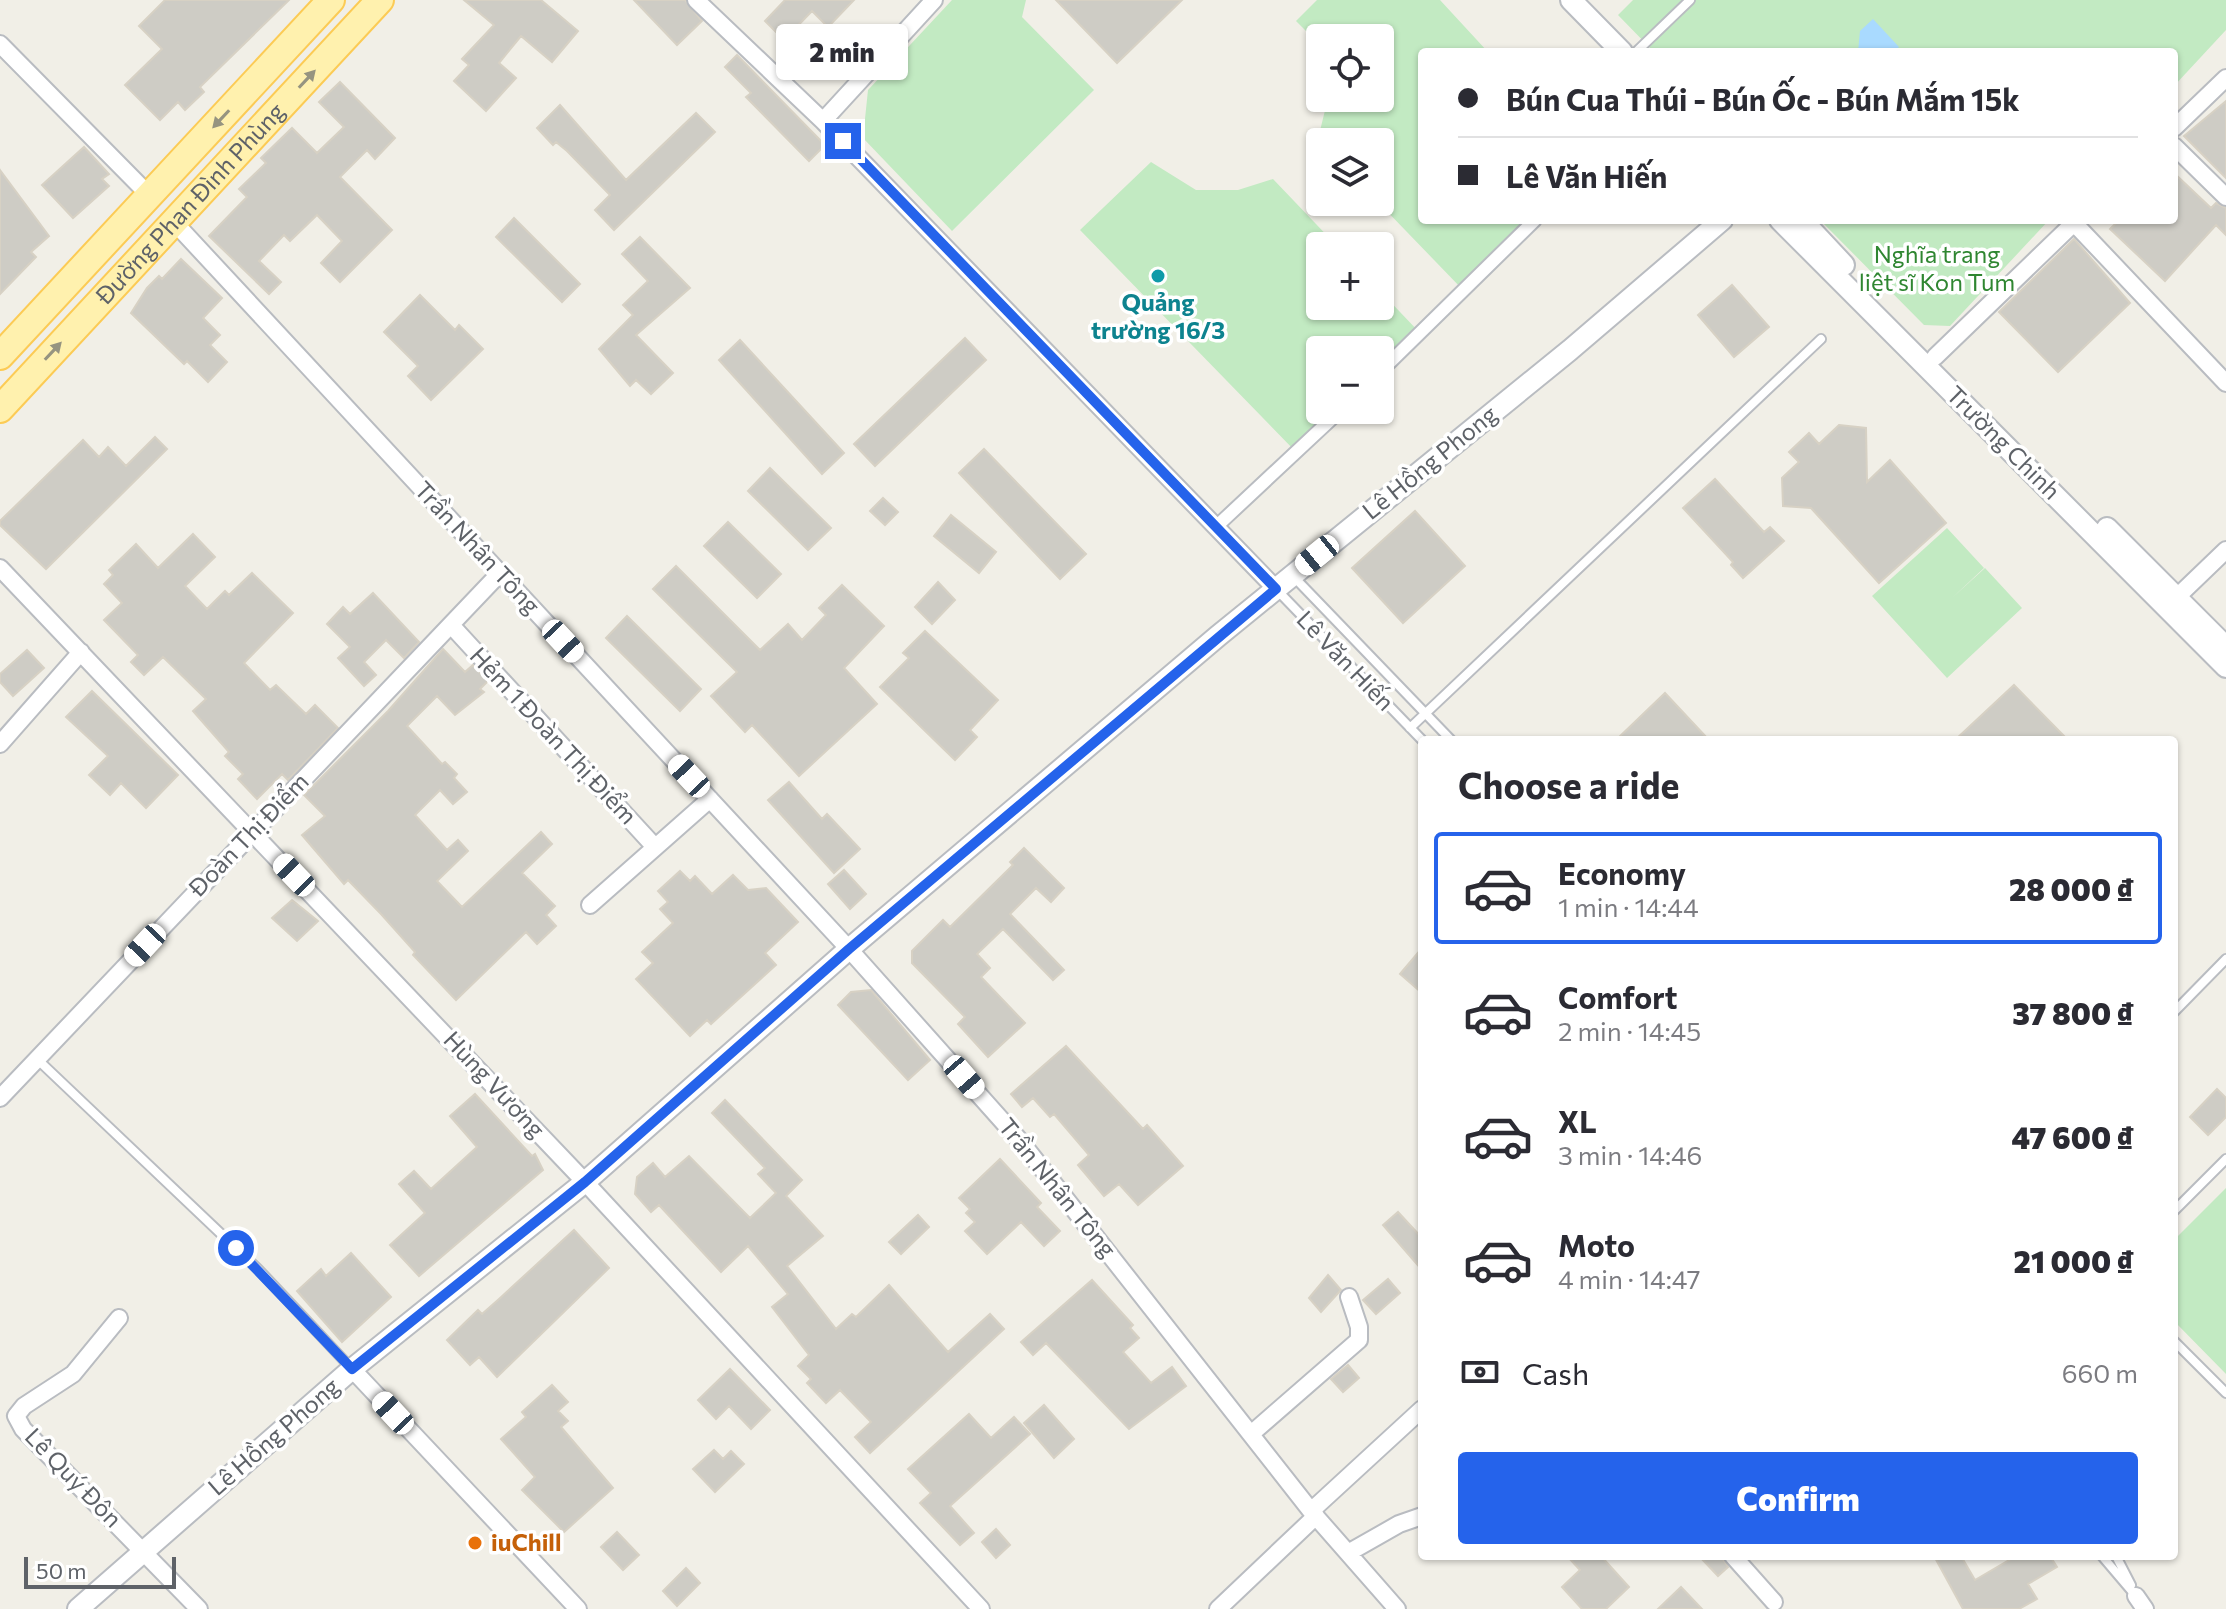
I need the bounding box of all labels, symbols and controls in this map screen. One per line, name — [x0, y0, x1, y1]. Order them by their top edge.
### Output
map controls — [1306, 24, 1394, 424]
button: locate — [1306, 24, 1394, 112]
callout: 2 min — [777, 25, 909, 81]
text: 2 min — [809, 36, 875, 67]
one-way arrow — [297, 70, 315, 89]
text: Bún Cua Thúi - Bún Ốc - Bún Mắm 15k — [1506, 80, 2019, 117]
street label: Đường Phan Đình Phùng — [88, 96, 290, 310]
one-way arrow — [212, 109, 230, 128]
route end — [825, 123, 861, 159]
button: layers — [1306, 128, 1394, 216]
text: Lê Văn Hiến — [1506, 157, 1667, 194]
button: + — [1306, 232, 1394, 320]
park label: Nghĩa trang liệt sĩ Kon Tum — [1859, 239, 2015, 296]
marker: Quảng trường 16/3 — [1149, 267, 1167, 285]
place label: Quảng trường 16/3 — [1091, 287, 1225, 344]
button: − — [1306, 336, 1394, 424]
one-way arrow — [44, 342, 62, 361]
street label: Trường Chinh — [1941, 379, 2067, 505]
street label: Lê Hồng Phong — [1356, 399, 1502, 525]
street label: Trần Nhân Tông — [409, 475, 547, 619]
car — [1291, 531, 1343, 579]
street label: Lê Văn Hiến — [1291, 604, 1401, 716]
car — [538, 615, 588, 667]
street label: Hẻm 1 Đoàn Thị Điểm — [465, 641, 644, 829]
car — [664, 750, 714, 802]
text: Choose a ride — [1458, 762, 1679, 806]
street label: Đoàn Thị Điểm — [181, 766, 314, 902]
car — [269, 849, 319, 901]
icon: car — [1462, 852, 1534, 924]
text: Economy — [1558, 854, 1686, 891]
text: 28 000 ₫ — [2009, 870, 2134, 907]
text: 1 min · 14:44 — [1558, 891, 1699, 922]
car — [120, 919, 170, 971]
icon: car — [1462, 976, 1534, 1048]
text: Comfort — [1558, 978, 1677, 1015]
text: 37 800 ₫ — [2012, 994, 2134, 1031]
text: 2 min · 14:45 — [1558, 1015, 1701, 1046]
street label: Hùng Vương — [438, 1025, 552, 1143]
car — [939, 1051, 989, 1103]
icon: car — [1462, 1100, 1534, 1172]
text: XL — [1558, 1102, 1597, 1139]
street label: Trần Nhân Tông — [993, 1112, 1123, 1263]
text: 47 600 ₫ — [2011, 1118, 2134, 1155]
text: 3 min · 14:46 — [1558, 1139, 1702, 1170]
icon: car — [1462, 1224, 1534, 1296]
text: Moto — [1558, 1226, 1635, 1263]
route start — [218, 1230, 254, 1266]
text: 21 000 ₫ — [2014, 1242, 2134, 1279]
text: 4 min · 14:47 — [1558, 1263, 1701, 1294]
icon: cash — [1458, 1350, 1502, 1394]
text: Cash — [1522, 1354, 1589, 1391]
text: 660 m — [2062, 1357, 2138, 1388]
street label: Lê Hồng Phong — [201, 1371, 345, 1501]
car — [368, 1387, 418, 1439]
street label: Lê Quý Đôn — [20, 1421, 129, 1533]
button: Confirm — [1458, 1452, 2138, 1544]
place label: iuChill — [491, 1527, 561, 1556]
marker: iuChill — [466, 1534, 484, 1552]
scale bar — [24, 1553, 176, 1589]
text: 50 m — [36, 1557, 86, 1584]

